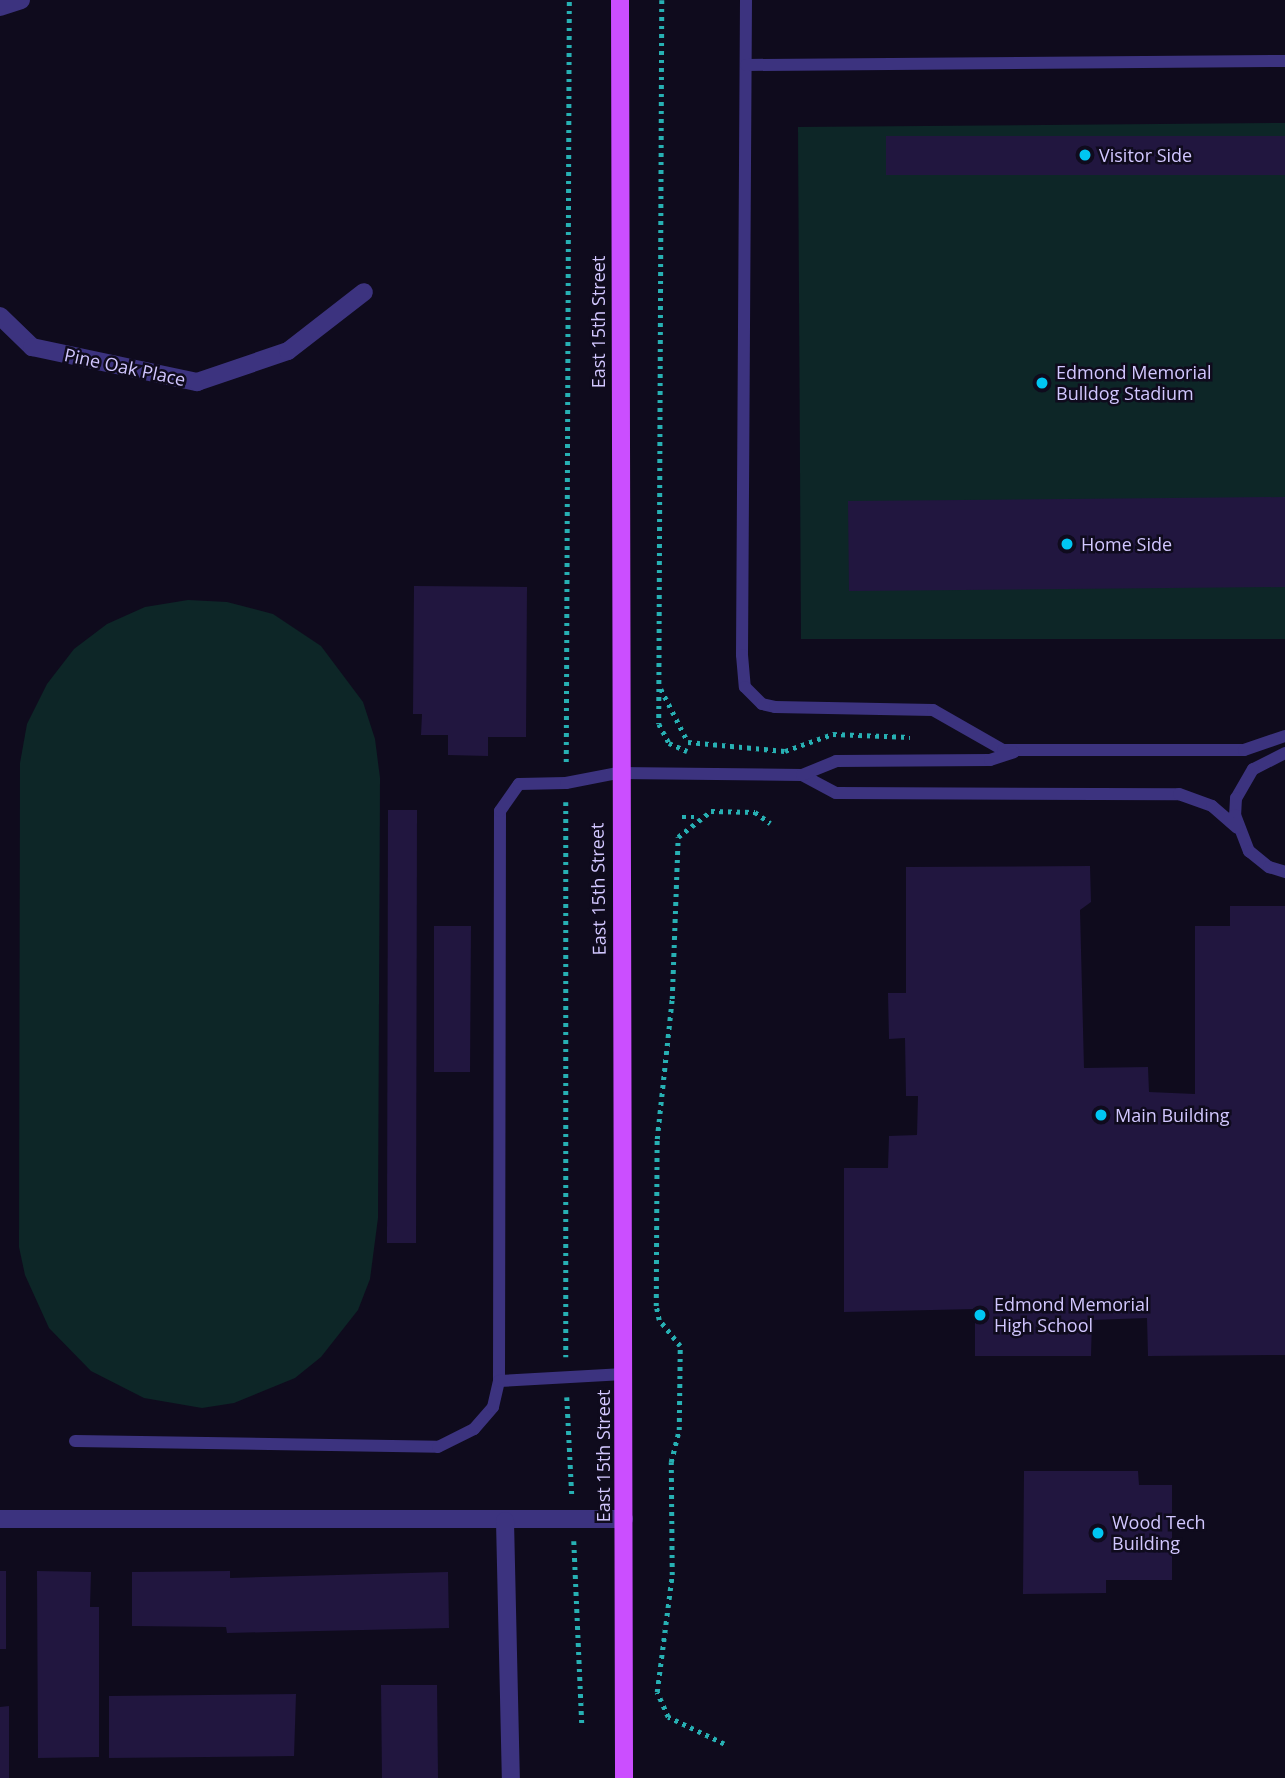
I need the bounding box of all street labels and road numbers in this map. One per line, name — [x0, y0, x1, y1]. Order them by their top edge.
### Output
street label: East 15th Street — [587, 256, 609, 388]
street label: Pine Oak Place — [62, 344, 188, 390]
street label: East 15th Street — [586, 822, 610, 956]
street label: East 15th Street — [592, 1390, 614, 1522]

